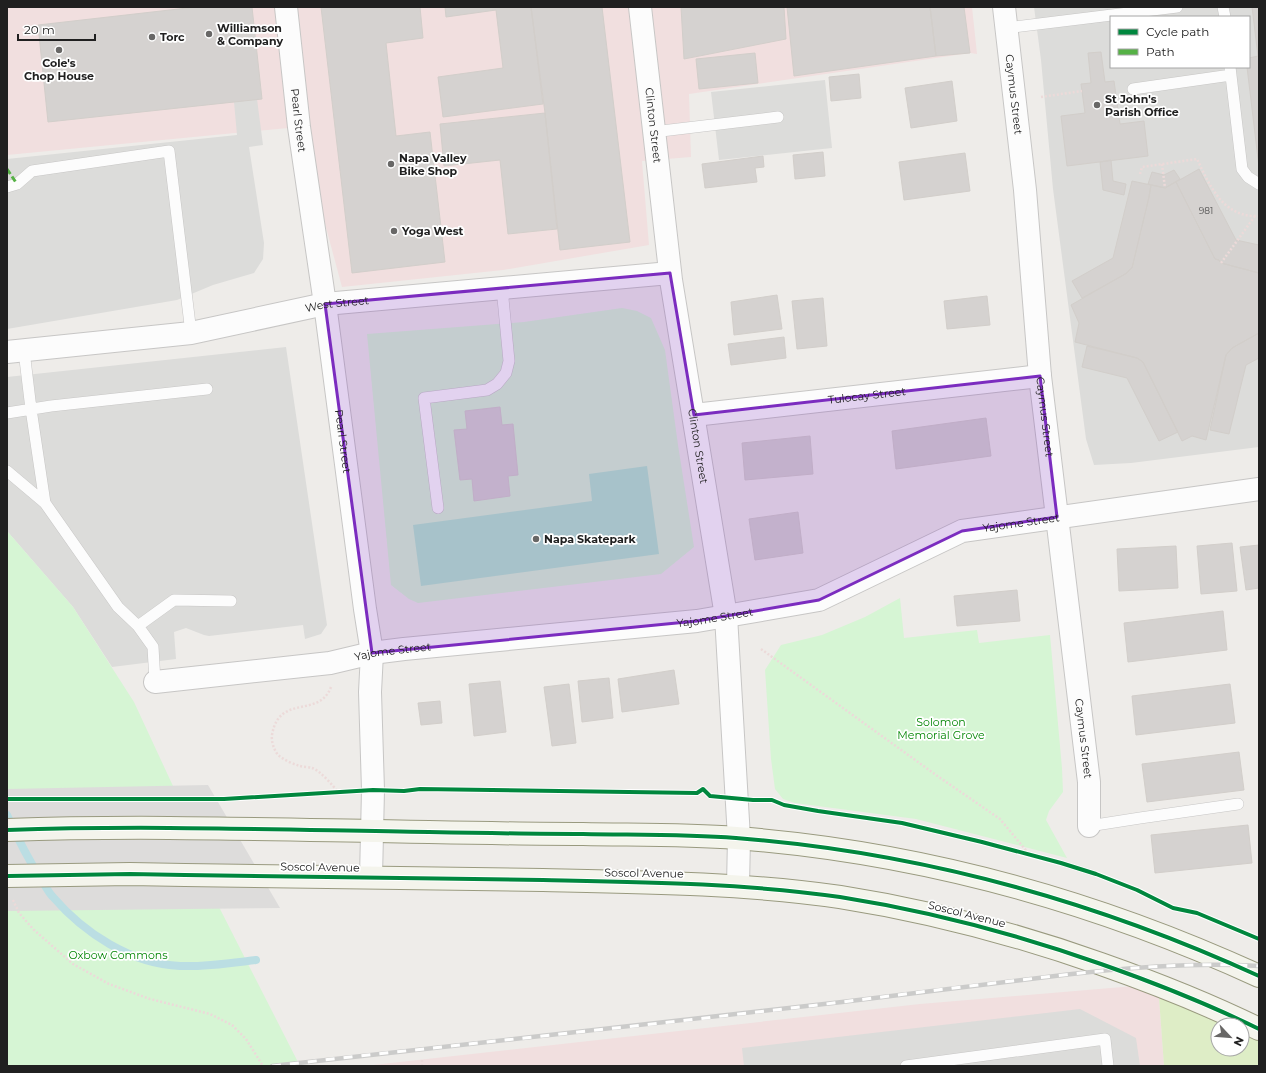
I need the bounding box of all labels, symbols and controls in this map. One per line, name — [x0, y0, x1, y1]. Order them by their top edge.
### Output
scale bar — [18, 16, 95, 42]
legend — [1110, 16, 1250, 68]
place label: Williamson & Company — [217, 21, 283, 48]
text: 20 m — [24, 22, 55, 37]
text: Cycle path — [1146, 24, 1209, 39]
marker: Williamson & Company — [204, 29, 214, 39]
place label: Torc — [160, 30, 185, 44]
marker: Torc — [147, 32, 157, 42]
text: Path — [1146, 44, 1175, 59]
marker: Cole's Chop House — [54, 45, 64, 55]
street label: Caymus Street — [1002, 54, 1026, 136]
place label: Cole's Chop House — [24, 56, 94, 83]
street label: Clinton Street — [642, 87, 665, 164]
street label: Pearl Street — [288, 88, 310, 154]
place label: St John's Parish Office — [1105, 92, 1179, 119]
marker: St John's Parish Office — [1092, 100, 1102, 110]
place label: Napa Valley Bike Shop — [399, 151, 467, 178]
marker: Napa Valley Bike Shop — [386, 159, 396, 169]
house number: 981 — [1199, 205, 1213, 216]
place label: Yoga West — [401, 224, 464, 238]
marker: Yoga West — [389, 226, 399, 236]
street label: West Street — [304, 293, 370, 315]
street label: Caymus Street — [1033, 376, 1057, 458]
street label: Tulocay Street — [827, 384, 907, 407]
street label: Clinton Street — [685, 407, 711, 485]
street label: Pearl Street — [332, 408, 354, 475]
street label: Yajome Street — [982, 510, 1061, 535]
place label: Napa Skatepark — [544, 532, 636, 546]
marker: Napa Skatepark — [531, 534, 541, 544]
street label: Yajome Street — [676, 604, 755, 630]
street label: Yajome Street — [353, 639, 432, 664]
street label: Caymus Street — [1072, 698, 1096, 780]
park label: Solomon Memorial Grove — [897, 715, 985, 742]
street label: Soscol Avenue — [280, 859, 360, 875]
street label: Soscol Avenue — [604, 865, 684, 881]
street label: Soscol Avenue — [927, 898, 1008, 930]
park label: Oxbow Commons — [68, 948, 168, 962]
north arrow — [1210, 1017, 1250, 1057]
text: N — [1231, 1034, 1247, 1048]

